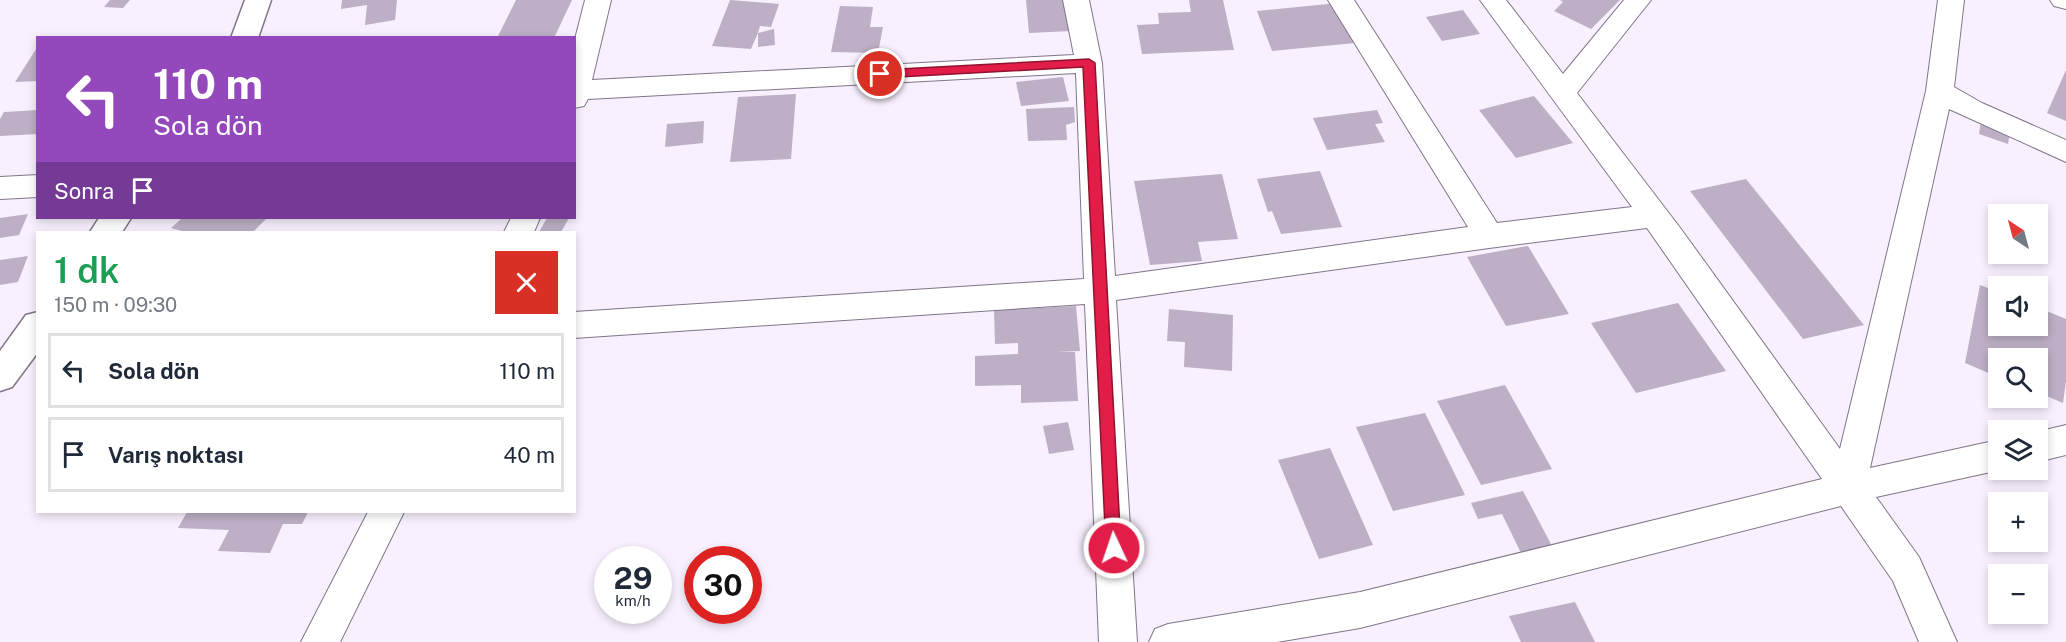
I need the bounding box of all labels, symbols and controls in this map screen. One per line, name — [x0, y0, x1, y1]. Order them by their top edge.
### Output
pin — [854, 48, 905, 99]
icon: arrive — [863, 57, 896, 90]
text: 110 m — [153, 59, 263, 108]
icon: left — [54, 60, 132, 138]
text: Sola dön — [153, 109, 263, 141]
icon: arrive — [126, 174, 159, 207]
text: Sonra — [54, 178, 114, 204]
north arrow — [1988, 204, 2048, 264]
map controls — [1988, 204, 2048, 624]
text: 1 dk — [54, 249, 120, 291]
button: close — [495, 251, 558, 314]
button: sound — [1988, 276, 2048, 336]
text: 150 m · 09:30 — [54, 293, 177, 317]
button: search — [1988, 348, 2048, 408]
icon: left — [57, 354, 90, 387]
text: Sola dön — [108, 358, 199, 384]
text: 110 m — [499, 358, 555, 384]
button: layers — [1988, 420, 2048, 480]
icon: arrive — [57, 438, 90, 471]
text: Varış noktası — [108, 442, 243, 468]
text: 40 m — [503, 442, 555, 468]
button: + — [1988, 492, 2048, 552]
position arrow — [1082, 516, 1146, 580]
speed limit sign: 30 — [684, 546, 762, 624]
text: 29 — [614, 560, 652, 596]
button: − — [1988, 564, 2048, 624]
text: km/h — [615, 592, 651, 609]

